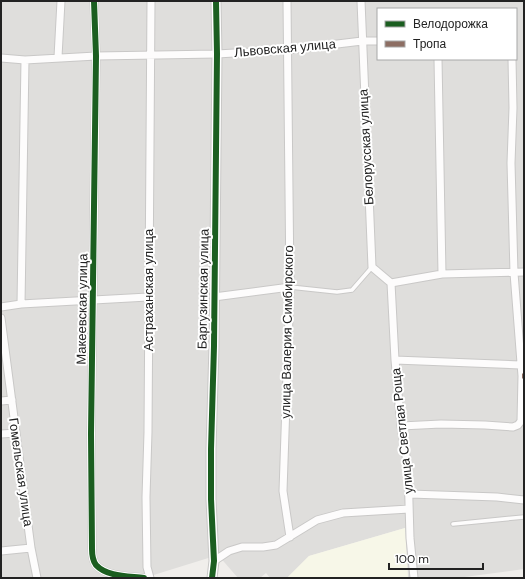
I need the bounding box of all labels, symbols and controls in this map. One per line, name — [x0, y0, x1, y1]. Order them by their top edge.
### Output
legend — [377, 8, 517, 60]
text: Велодорожка — [413, 16, 488, 32]
street label: Львовская улица — [233, 35, 337, 61]
text: Тропа — [413, 36, 447, 52]
street label: Белорусская улица — [354, 88, 378, 205]
street label: Астраханская улица — [140, 228, 157, 351]
street label: Баргузинская улица — [193, 228, 213, 349]
street label: улица Валерия Симбирского — [277, 245, 297, 419]
street label: Макеевская улица — [73, 252, 91, 365]
street label: улица Светлая Роща — [387, 367, 417, 495]
street label: Гомельская улица — [5, 417, 37, 528]
scale bar — [389, 545, 483, 571]
text: 100 m — [395, 551, 429, 567]

